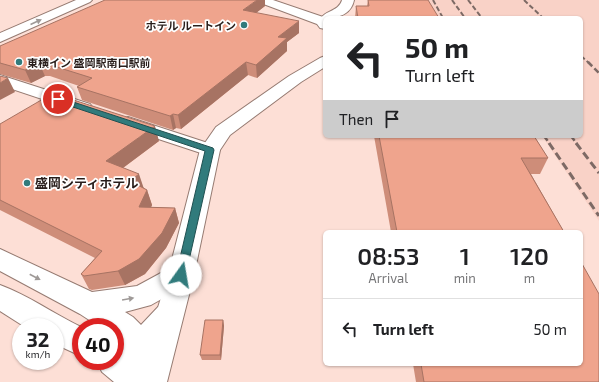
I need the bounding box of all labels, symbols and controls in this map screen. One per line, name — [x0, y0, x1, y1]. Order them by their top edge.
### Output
one-way arrow — [30, 19, 42, 25]
place label: ホテル ルートイン — [146, 19, 236, 32]
marker: ホテル ルートイン — [239, 20, 249, 30]
text: 50 m — [405, 30, 469, 64]
icon: left — [339, 32, 391, 84]
place label: 東横イン 盛岡駅南口駅前 — [27, 56, 150, 69]
marker: 東横イン 盛岡駅南口駅前 — [14, 57, 24, 67]
text: Turn left — [405, 64, 475, 86]
pin — [41, 82, 75, 116]
icon: arrive — [47, 88, 69, 110]
icon: arrive — [381, 108, 403, 130]
text: Then — [339, 110, 373, 128]
place label: 盛岡シティホテル — [35, 175, 138, 191]
marker: 盛岡シティホテル — [22, 178, 32, 188]
text: 08:53 — [357, 241, 419, 270]
text: 1 — [460, 241, 470, 270]
text: 120 — [510, 241, 549, 270]
position arrow — [160, 254, 202, 296]
text: Arrival — [369, 270, 408, 286]
text: min — [454, 270, 476, 286]
text: m — [524, 270, 535, 286]
one-way arrow — [29, 273, 40, 280]
one-way arrow — [122, 296, 134, 302]
speed limit sign: 40 — [72, 318, 124, 370]
icon: left — [339, 318, 361, 340]
text: Turn left — [373, 320, 434, 338]
text: 50 m — [533, 320, 567, 338]
text: 32 — [27, 327, 49, 351]
text: km/h — [26, 348, 50, 360]

